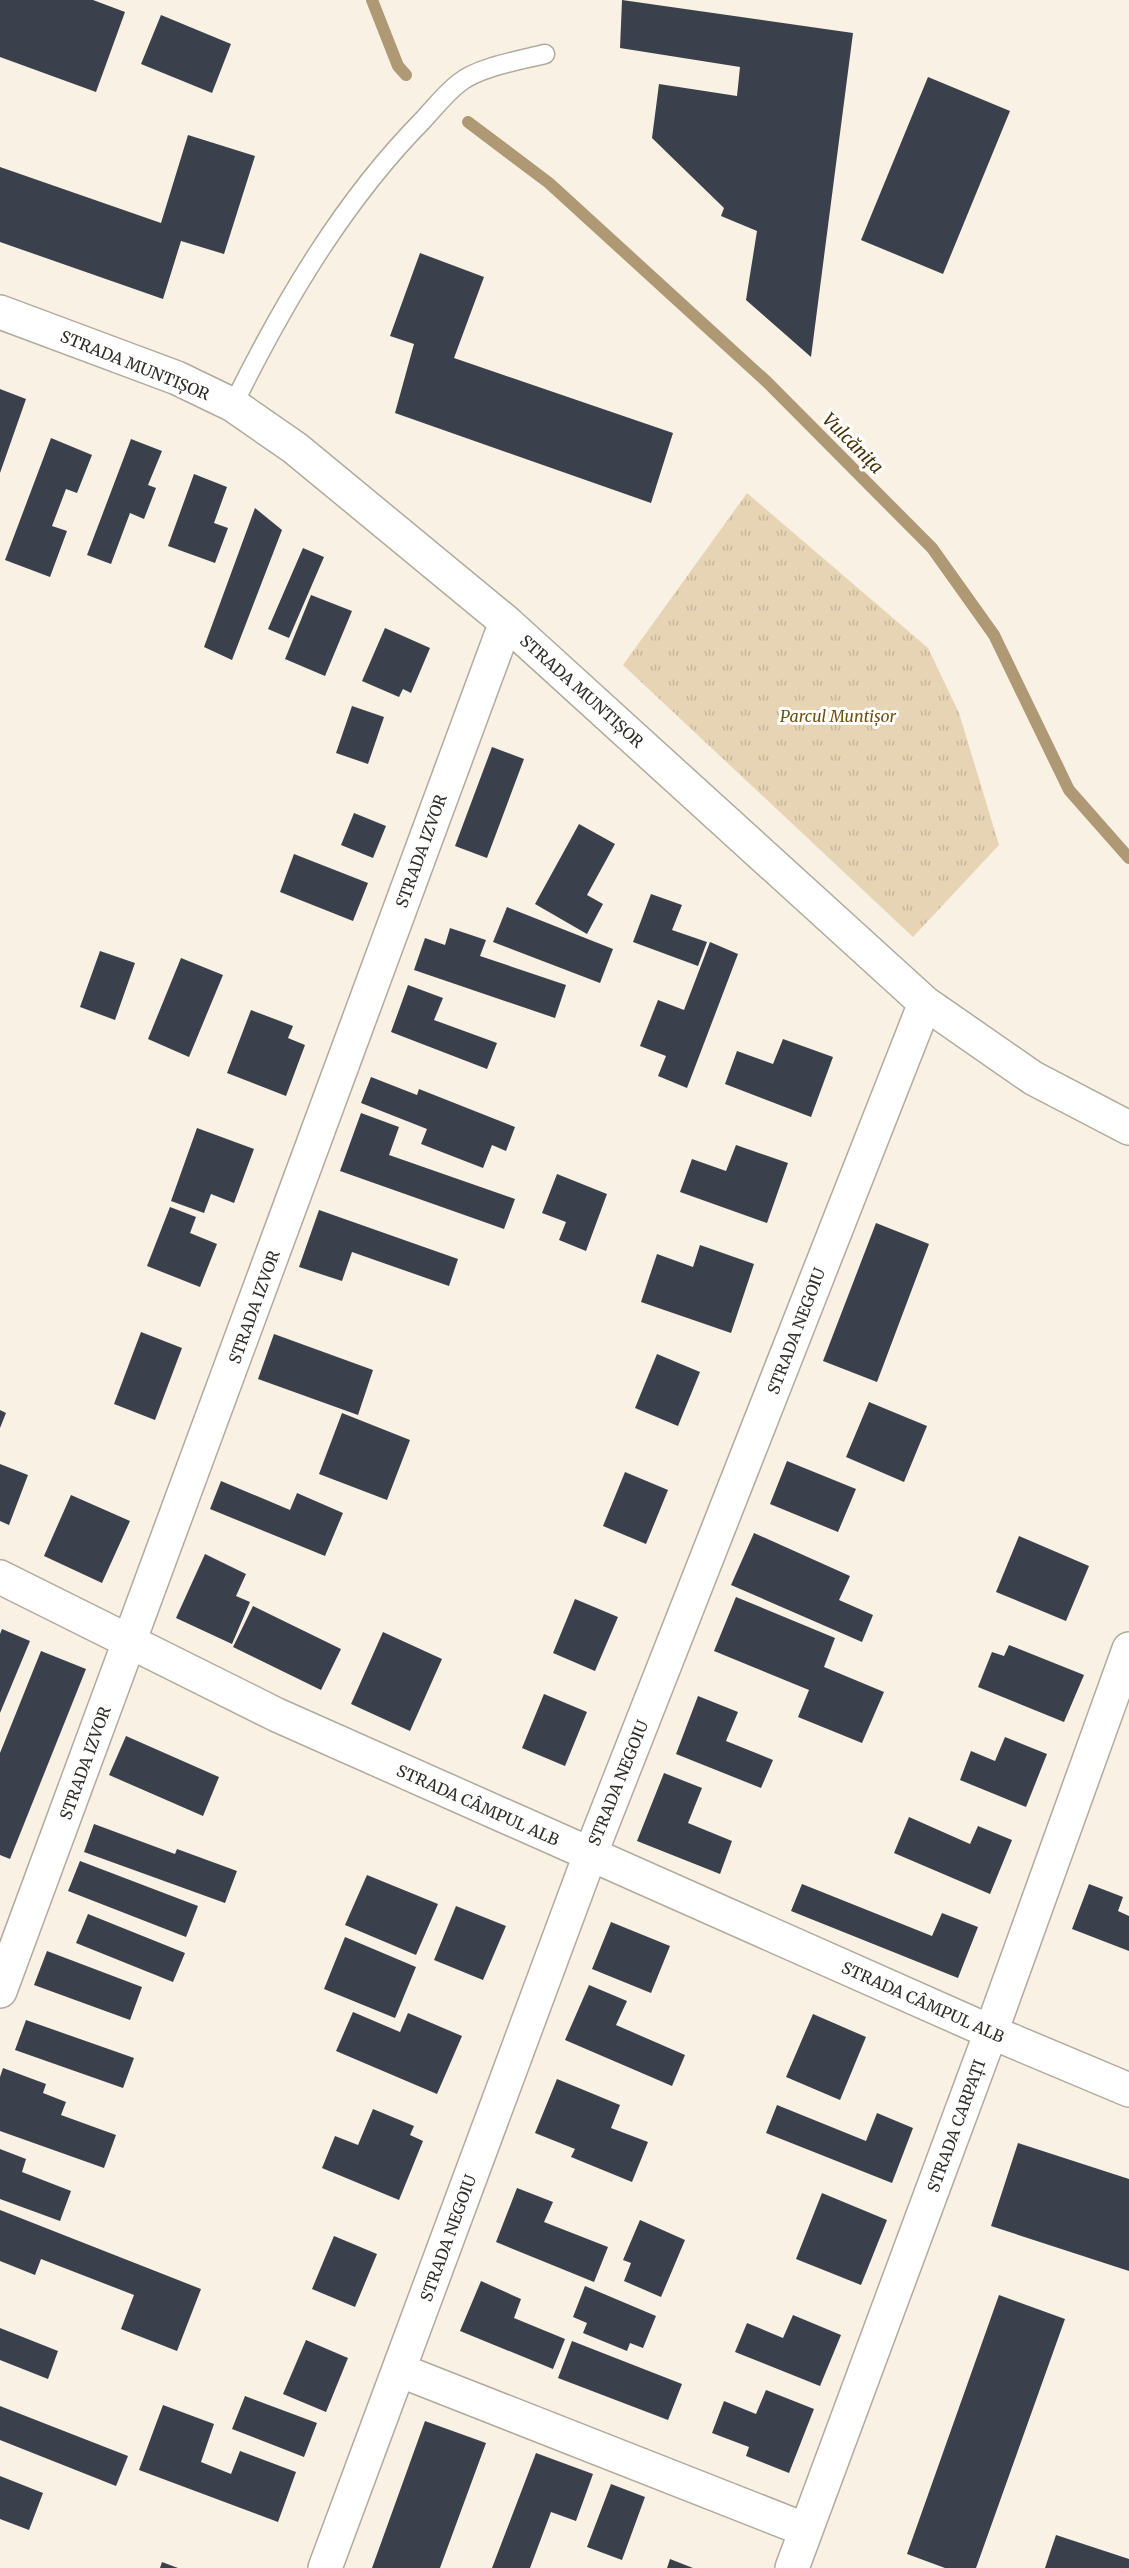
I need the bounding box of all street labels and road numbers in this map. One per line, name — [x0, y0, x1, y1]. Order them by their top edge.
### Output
street label: STRADA MUNTIȘOR — [57, 326, 213, 405]
street label: STRADA MUNTIȘOR — [516, 630, 648, 753]
street label: STRADA IZVOR — [391, 791, 451, 910]
street label: STRADA IZVOR — [224, 1247, 284, 1366]
street label: STRADA NEGOIU — [763, 1265, 829, 1397]
street label: STRADA IZVOR — [55, 1703, 115, 1822]
street label: STRADA NEGOIU — [584, 1717, 652, 1849]
street label: STRADA CÂMPUL ALB — [394, 1760, 563, 1850]
street label: STRADA CÂMPUL ALB — [839, 1957, 1008, 2047]
street label: STRADA CARPAȚI — [923, 2057, 990, 2195]
street label: STRADA NEGOIU — [416, 2172, 480, 2304]

